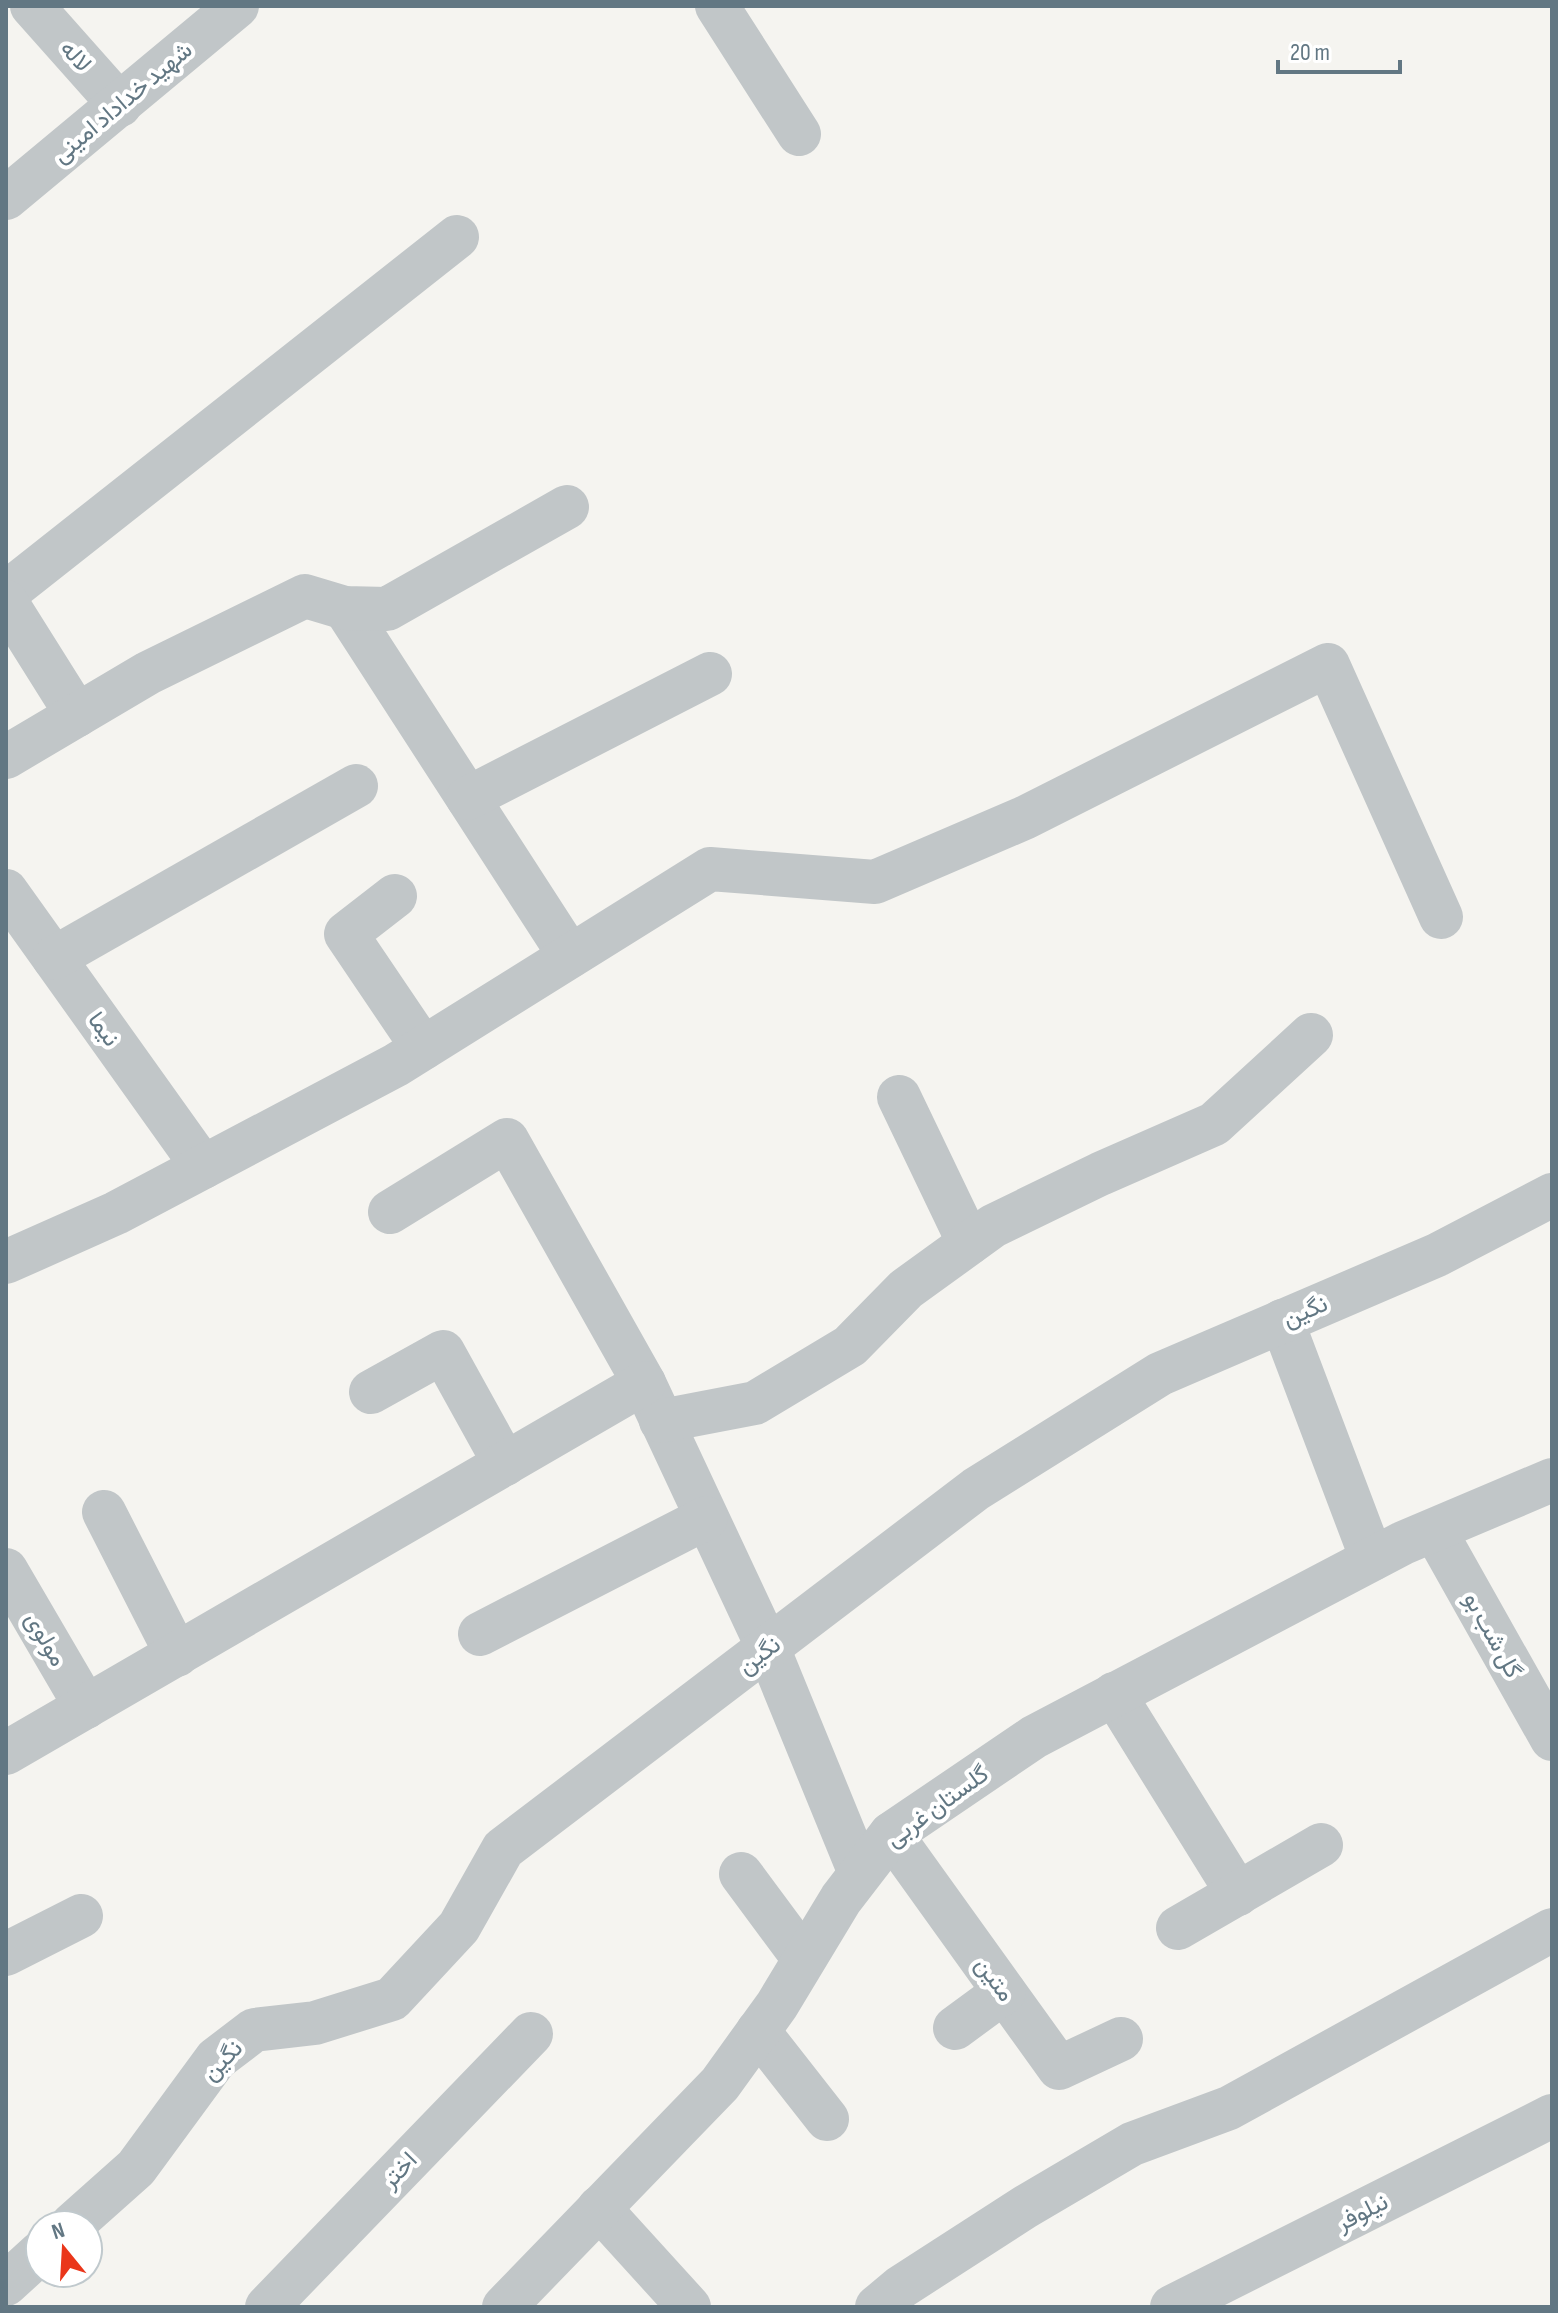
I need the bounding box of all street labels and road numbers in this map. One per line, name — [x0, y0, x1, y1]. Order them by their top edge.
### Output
street label: لاله — [54, 34, 97, 78]
street label: شهید خداداد امینی — [46, 35, 198, 169]
street label: نیما — [81, 1006, 126, 1052]
street label: نگین — [1278, 1289, 1332, 1334]
street label: گل شب بو — [1457, 1587, 1528, 1683]
street label: مولوی — [19, 1607, 73, 1672]
street label: نگین — [732, 1630, 786, 1681]
street label: گلستان غربی — [880, 1759, 994, 1853]
street label: متین — [969, 1951, 1021, 2007]
street label: نگین — [196, 2034, 249, 2087]
street label: اختر — [375, 2146, 424, 2195]
street label: نیلوفر — [1331, 2187, 1393, 2238]

